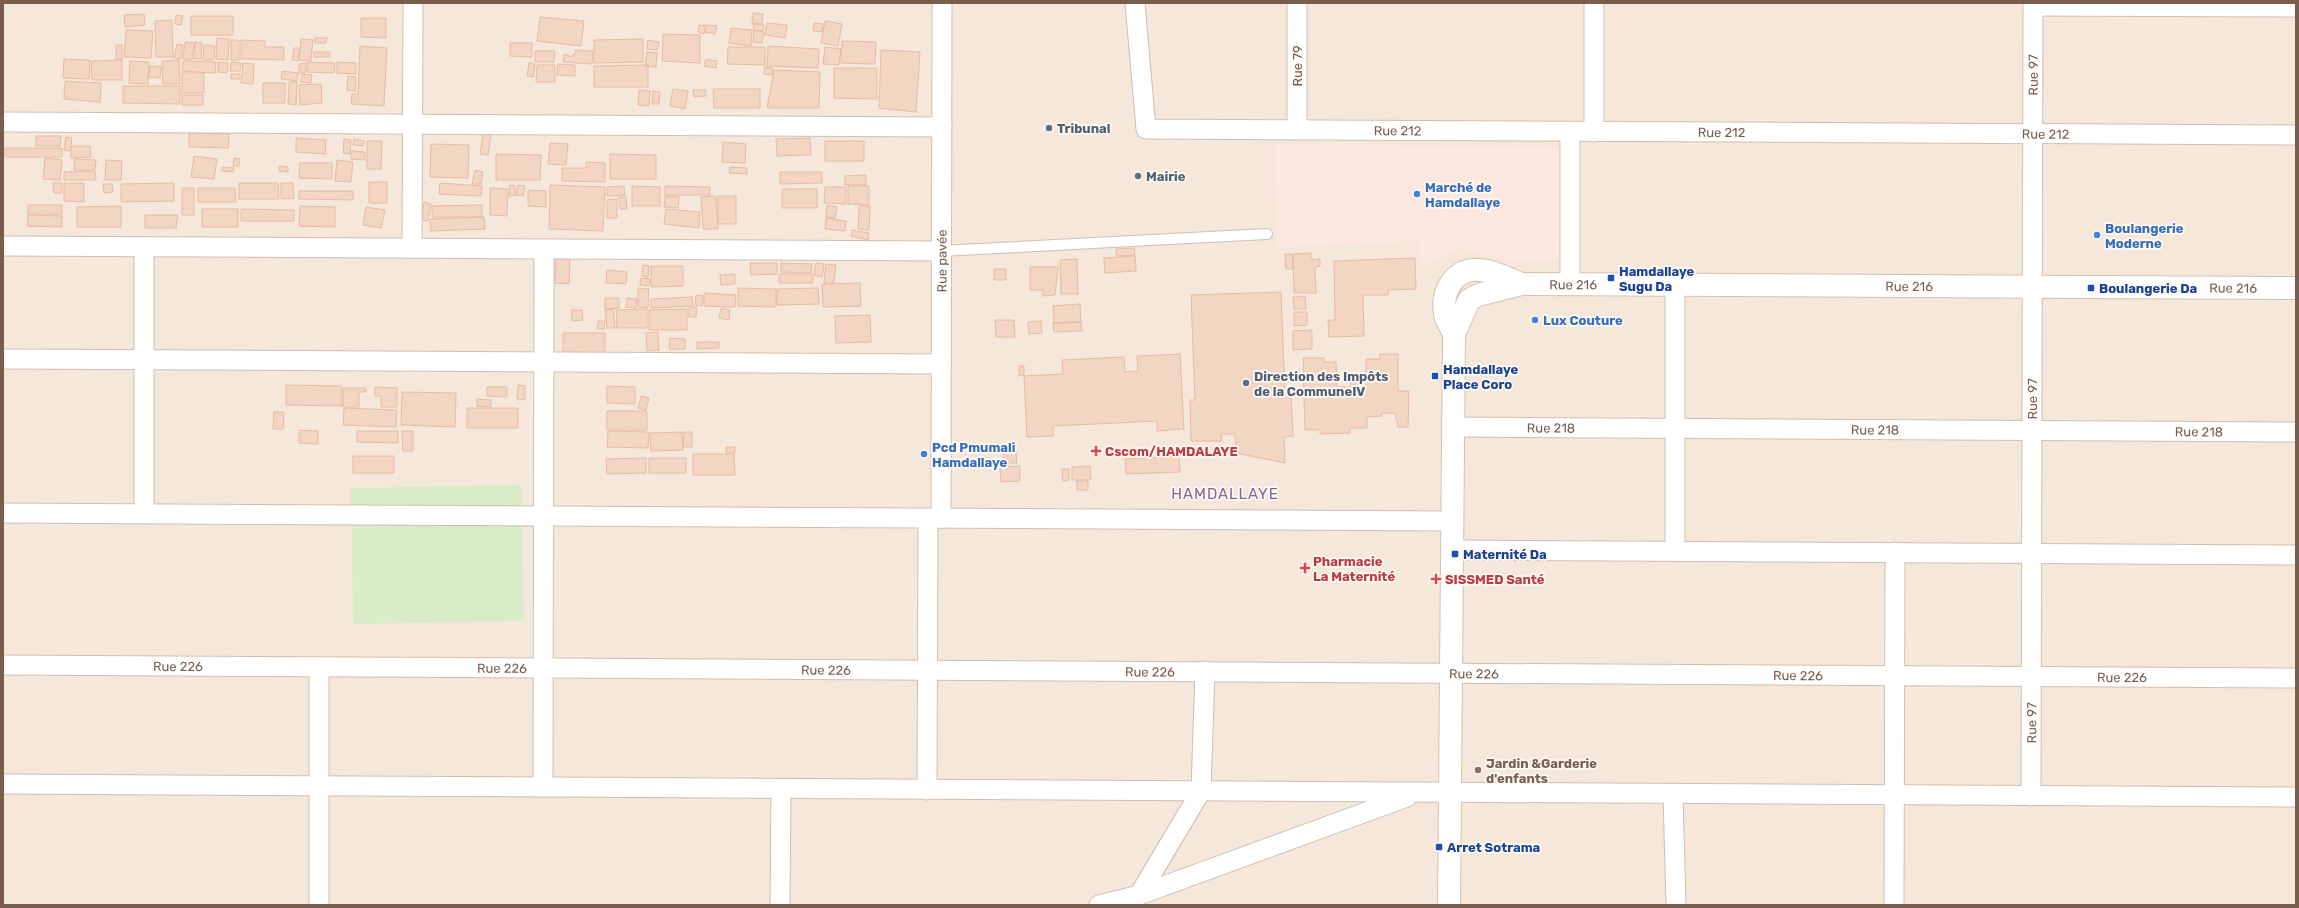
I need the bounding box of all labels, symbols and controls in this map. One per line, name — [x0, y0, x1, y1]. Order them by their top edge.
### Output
street label: Rue 79 — [1290, 45, 1305, 87]
street label: Rue 97 — [2026, 54, 2041, 96]
place label: Tribunal — [1057, 121, 1110, 136]
marker: Tribunal — [1044, 123, 1054, 133]
street label: Rue 212 — [1374, 123, 1421, 138]
street label: Rue 212 — [1698, 125, 1745, 140]
street label: Rue 212 — [2022, 127, 2069, 142]
place label: Mairie — [1146, 169, 1186, 184]
marker: Mairie — [1133, 171, 1143, 181]
place label: Marché de Hamdallaye — [1425, 180, 1501, 210]
marker: Marché de Hamdallaye — [1412, 189, 1422, 199]
place label: Boulangerie Moderne — [2105, 221, 2184, 251]
street label: Rue pavée — [934, 229, 950, 293]
marker: Boulangerie Moderne — [2092, 230, 2102, 240]
place label: Hamdallaye Sugu Da — [1619, 264, 1695, 294]
marker: Hamdallaye Sugu Da — [1606, 273, 1616, 283]
street label: Rue 216 — [1549, 277, 1597, 292]
street label: Rue 216 — [1885, 279, 1933, 294]
place label: Boulangerie Da — [2099, 281, 2197, 296]
street label: Rue 216 — [2209, 281, 2257, 296]
marker: Boulangerie Da — [2086, 283, 2096, 293]
place label: Lux Couture — [1543, 313, 1623, 328]
marker: Lux Couture — [1530, 315, 1540, 325]
place label: Hamdallaye Place Coro — [1443, 362, 1519, 392]
place label: Direction des Impôts de la CommuneIV — [1254, 369, 1389, 399]
marker: Hamdallaye Place Coro — [1430, 371, 1440, 381]
marker: Direction des Impôts de la CommuneIV — [1241, 378, 1251, 388]
street label: Rue 97 — [2025, 378, 2040, 420]
street label: Rue 218 — [1527, 420, 1575, 436]
street label: Rue 218 — [1851, 422, 1899, 438]
street label: Rue 218 — [2175, 424, 2223, 440]
place label: Pcd Pmumali Hamdallaye — [932, 440, 1015, 470]
place label: Cscom/HAMDALAYE — [1105, 444, 1238, 459]
marker: Cscom/HAMDALAYE — [1090, 445, 1102, 457]
marker: Pcd Pmumali Hamdallaye — [919, 449, 929, 459]
district label: HAMDALLAYE — [1171, 485, 1279, 503]
place label: Maternité Da — [1463, 547, 1547, 562]
marker: Maternité Da — [1450, 549, 1460, 559]
place label: Pharmacie La Maternité — [1313, 554, 1395, 584]
marker: Pharmacie La Maternité — [1300, 563, 1310, 573]
place label: SISSMED Santé — [1445, 572, 1545, 587]
marker: SISSMED Santé — [1430, 573, 1442, 585]
street label: Rue 226 — [153, 659, 203, 674]
street label: Rue 226 — [477, 661, 527, 676]
street label: Rue 226 — [801, 663, 851, 678]
street label: Rue 226 — [1125, 664, 1175, 680]
street label: Rue 226 — [1449, 666, 1499, 681]
street label: Rue 226 — [1773, 668, 1823, 683]
street label: Rue 226 — [2097, 670, 2147, 685]
street label: Rue 97 — [2024, 702, 2039, 744]
place label: Jardin &Garderie d'enfants — [1486, 756, 1597, 786]
marker: Jardin &Garderie d'enfants — [1473, 765, 1483, 775]
place label: Arret Sotrama — [1447, 840, 1540, 855]
marker: Arret Sotrama — [1434, 842, 1444, 852]

